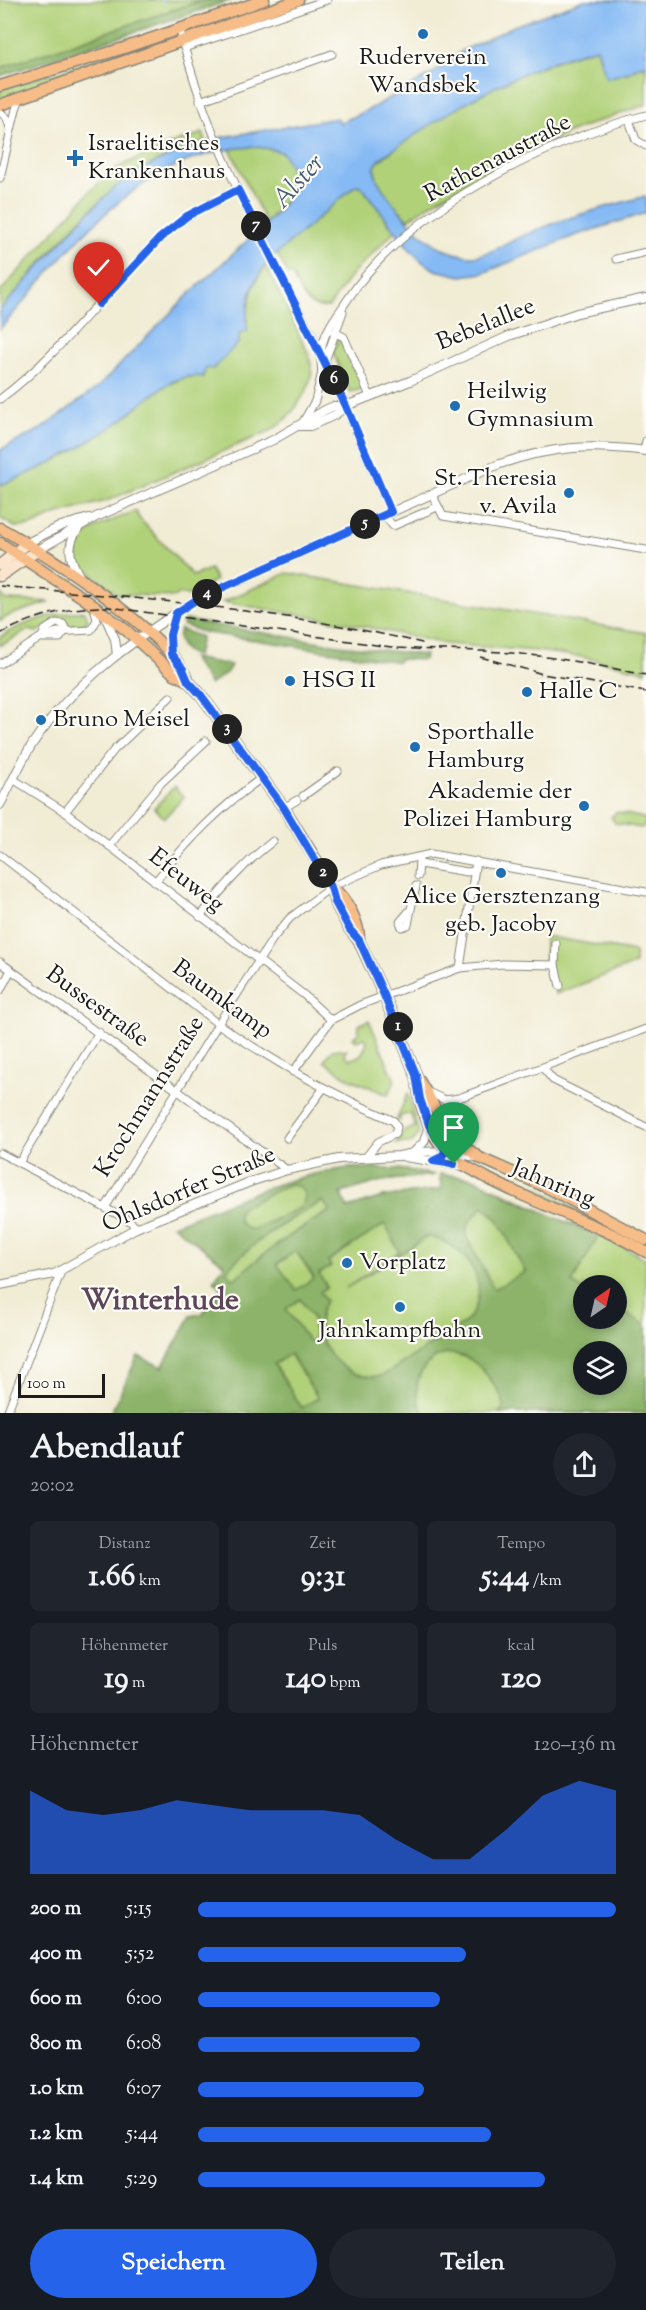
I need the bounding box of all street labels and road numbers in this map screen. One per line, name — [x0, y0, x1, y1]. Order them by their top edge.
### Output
street label: Rathenaustraße — [419, 106, 577, 212]
street label: Bebelallee — [432, 290, 540, 360]
street label: Efeuweg — [141, 841, 231, 921]
street label: Baumkamp — [165, 952, 279, 1048]
street label: Bussestraße — [38, 958, 156, 1056]
street label: Krochmannstraße — [87, 1010, 213, 1184]
street label: Ohlsdorfer Straße — [97, 1138, 281, 1242]
street label: Jahnring — [504, 1150, 600, 1217]

